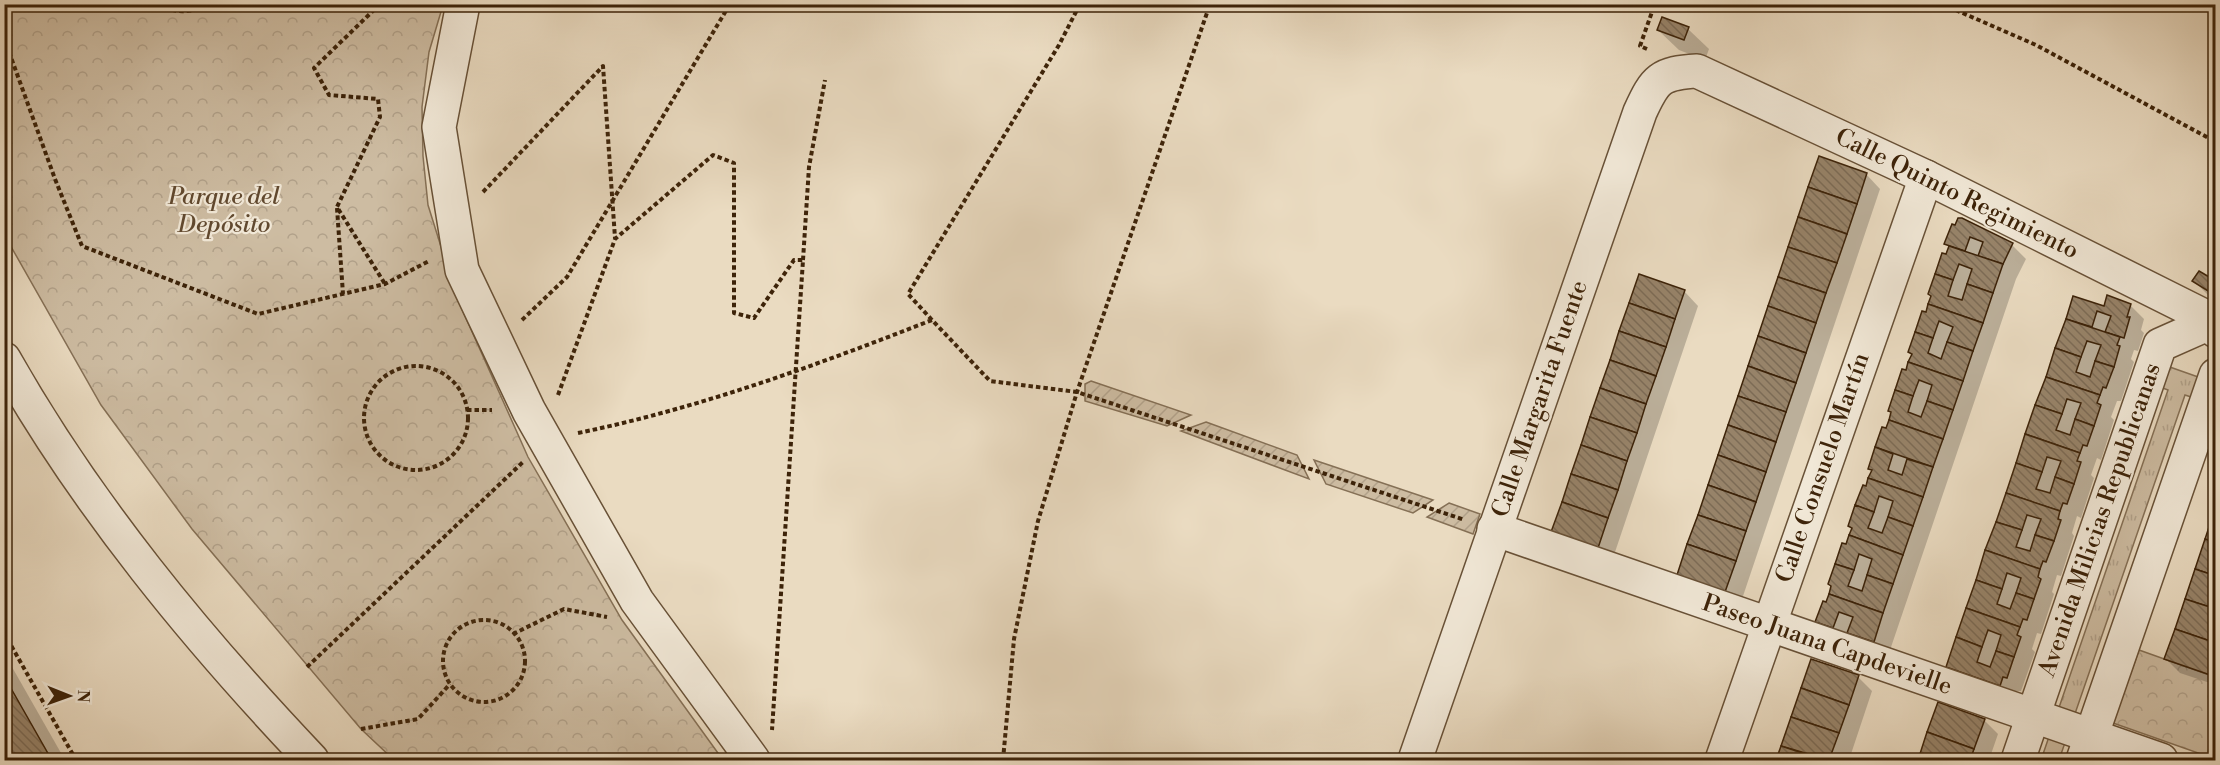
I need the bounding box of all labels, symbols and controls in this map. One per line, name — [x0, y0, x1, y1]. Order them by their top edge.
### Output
street label: Calle Quinto Regimiento — [1830, 122, 2084, 266]
park label: Parque del Depósito — [167, 182, 280, 240]
street label: Calle Margarita Fuente — [1485, 277, 1595, 521]
street label: Calle Consuelo Martín — [1770, 349, 1876, 587]
street label: Avenida Milicias Republicanas — [2032, 359, 2168, 682]
street label: Paseo Juana Capdevielle — [1698, 588, 1956, 702]
north arrow — [39, 666, 99, 726]
text: N — [73, 690, 93, 703]

